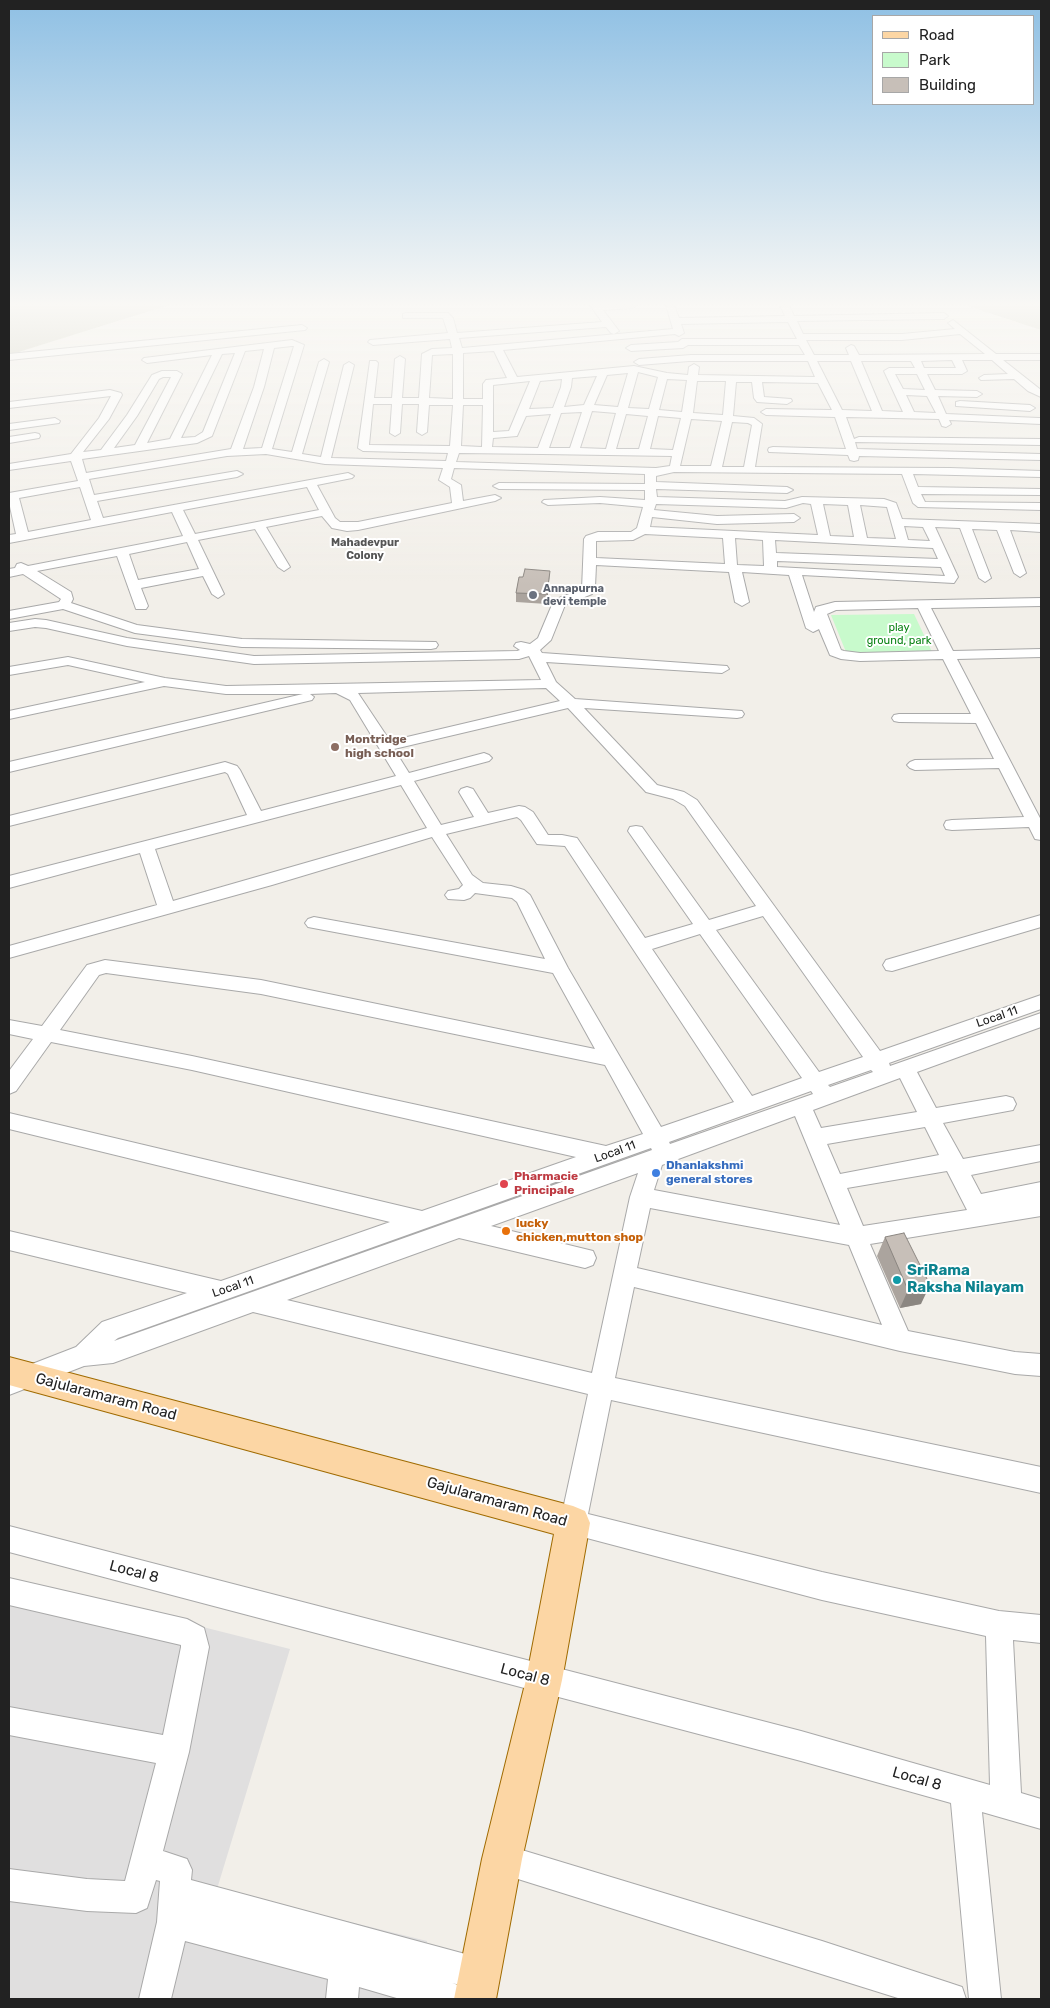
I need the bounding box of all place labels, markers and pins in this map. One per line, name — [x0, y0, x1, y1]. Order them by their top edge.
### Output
place label: Annapurna devi temple — [543, 582, 607, 608]
marker: Annapurna devi temple — [527, 589, 539, 601]
place label: Montridge high school — [345, 733, 414, 761]
marker: Montridge high school — [329, 741, 341, 753]
place label: Dhanlakshmi general stores — [666, 1159, 753, 1187]
marker: Dhanlakshmi general stores — [650, 1167, 662, 1179]
place label: Pharmacie Principale — [514, 1170, 578, 1198]
marker: Pharmacie Principale — [498, 1178, 510, 1190]
place label: lucky chicken,mutton shop — [516, 1217, 643, 1245]
marker: lucky chicken,mutton shop — [500, 1225, 512, 1237]
place label: SriRama Raksha Nilayam — [907, 1262, 1024, 1297]
marker: SriRama Raksha Nilayam — [891, 1274, 903, 1286]

